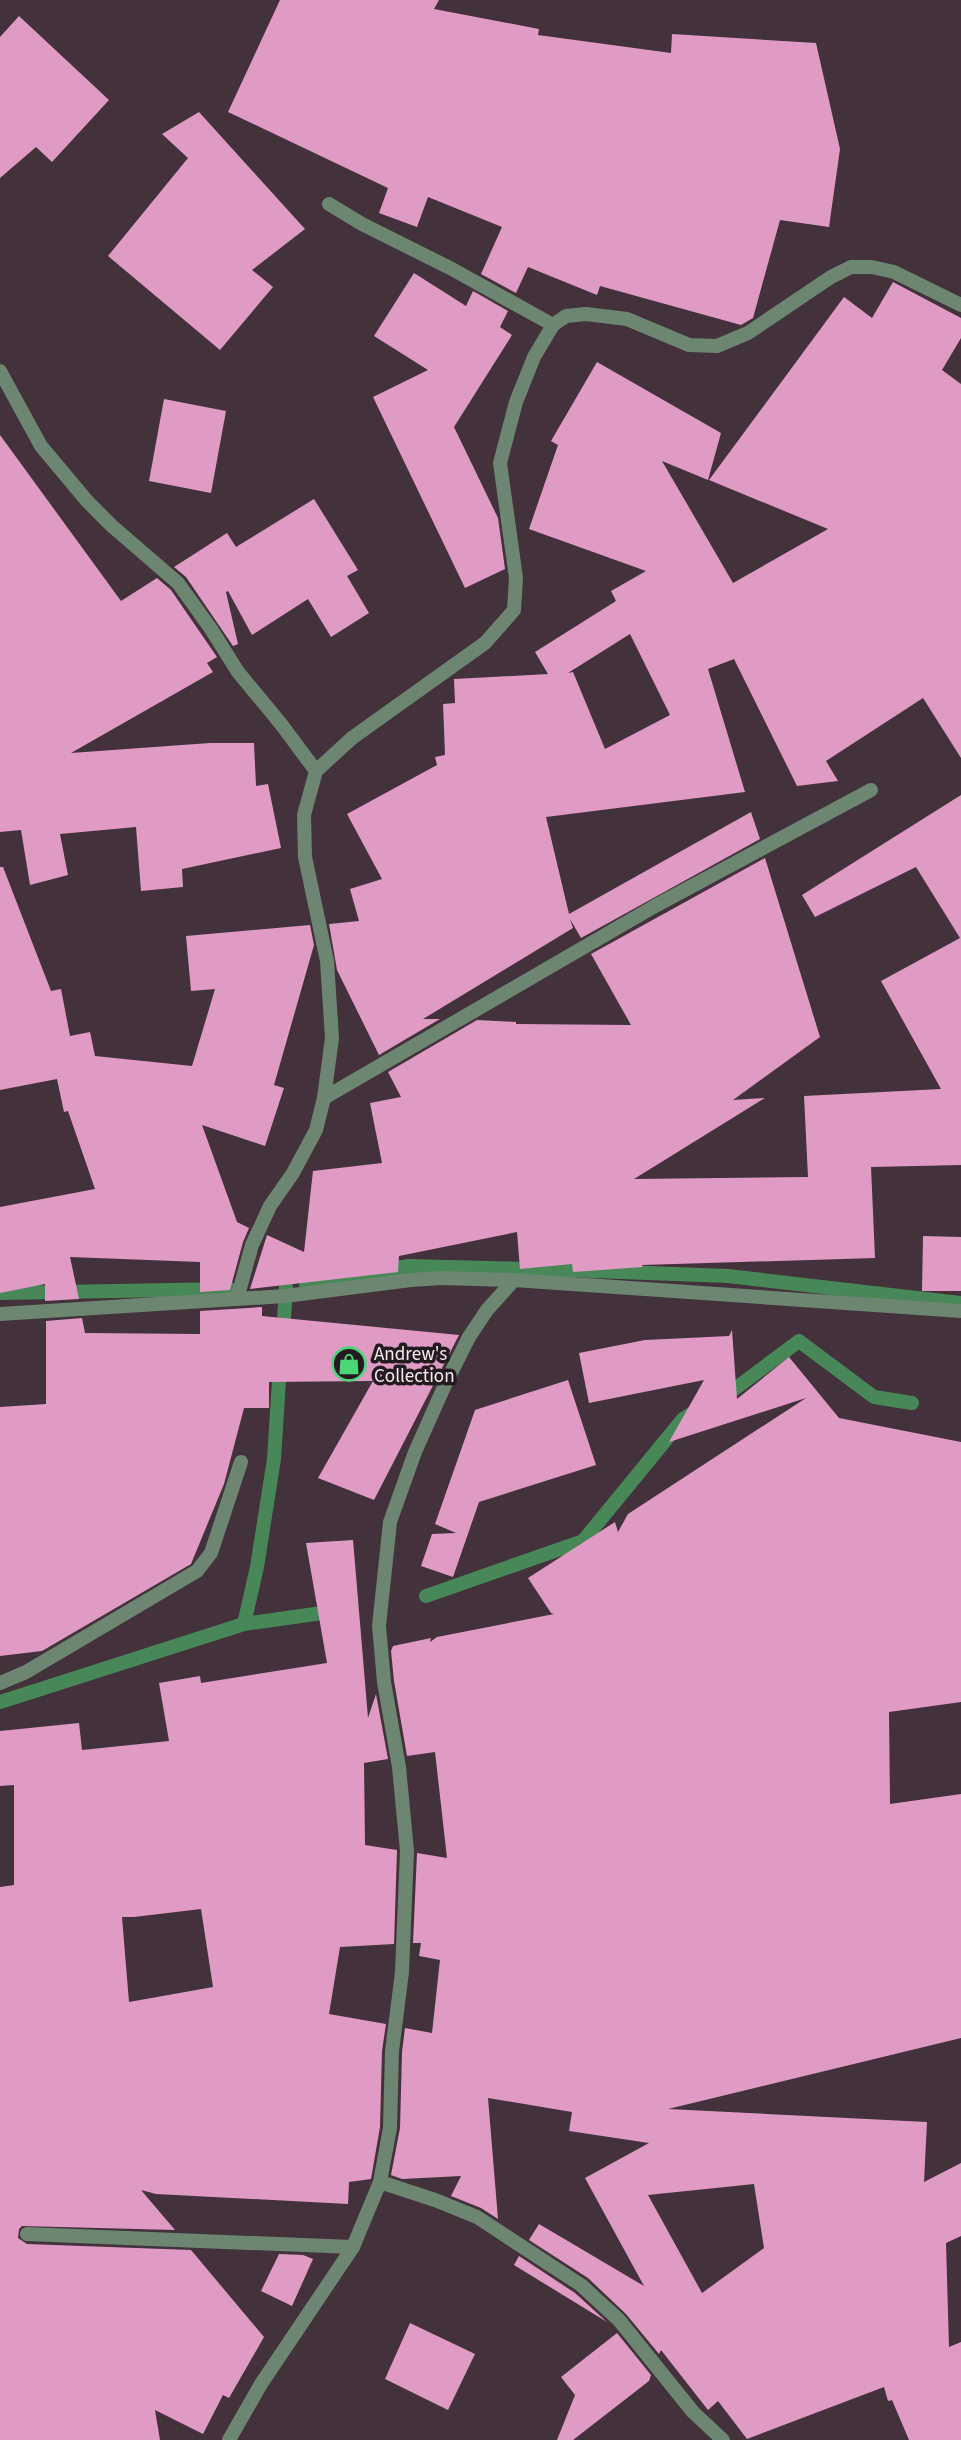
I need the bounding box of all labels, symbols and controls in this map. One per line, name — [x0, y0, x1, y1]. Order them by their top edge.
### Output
place label: Andrew's Collection — [374, 1341, 455, 1390]
shop icon: Andrew's Collection — [330, 1345, 368, 1383]

